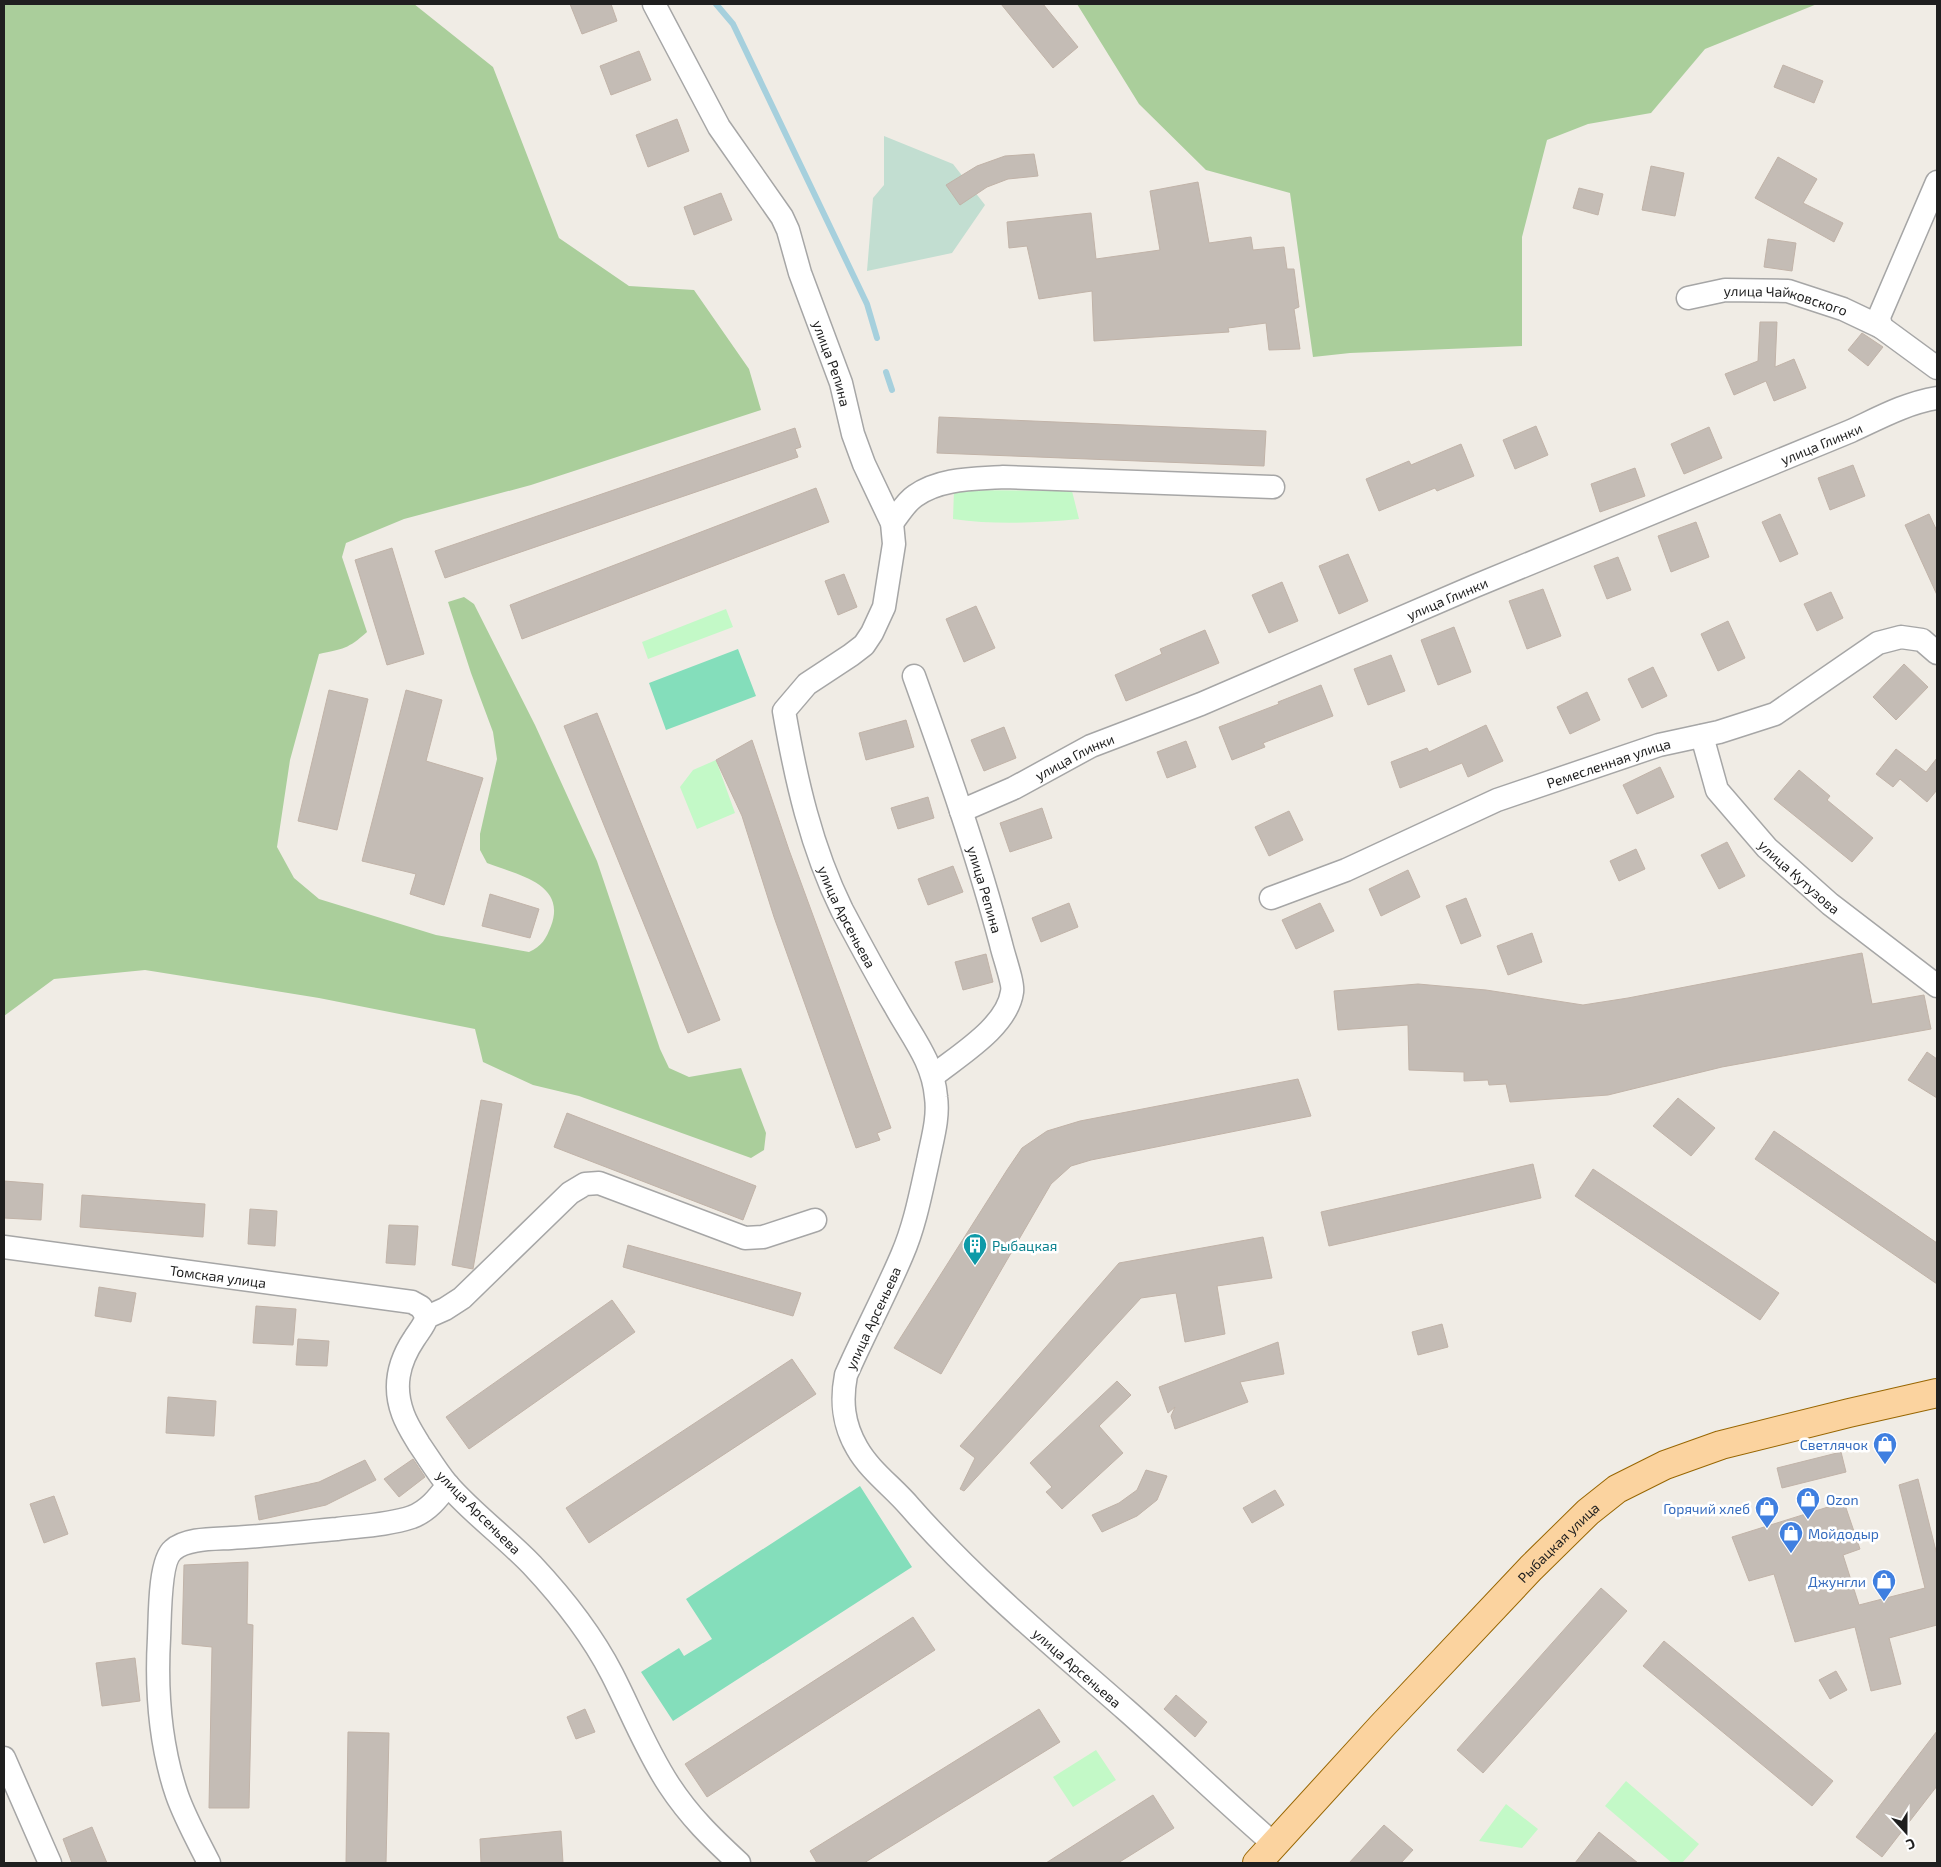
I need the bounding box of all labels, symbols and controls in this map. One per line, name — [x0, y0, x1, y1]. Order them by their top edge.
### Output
street label: улица Чайковского — [1724, 281, 1851, 319]
street label: улица Репина — [810, 318, 855, 408]
street label: улица Глинки — [1778, 419, 1865, 468]
street label: улица Глинки — [1404, 573, 1490, 623]
street label: улица Глинки — [1032, 730, 1116, 784]
street label: Ремесленная улица — [1544, 734, 1672, 791]
street label: улица Кутузова — [1755, 836, 1843, 917]
street label: улица Репина — [964, 844, 1006, 935]
street label: улица Арсеньева — [815, 863, 880, 971]
building icon: Рыбацкая — [962, 1232, 988, 1266]
place label: Рыбацкая — [992, 1237, 1057, 1254]
street label: Томская улица — [169, 1261, 267, 1291]
street label: улица Арсеньева — [842, 1264, 904, 1372]
shop icon: Светлячок — [1872, 1431, 1898, 1465]
place label: Светлячок — [1800, 1436, 1868, 1453]
street label: улица Арсеньева — [433, 1466, 525, 1558]
shop icon: Ozon — [1795, 1486, 1821, 1520]
place label: Ozon — [1826, 1491, 1859, 1508]
shop icon: Горячий хлеб — [1754, 1495, 1780, 1529]
street label: Рыбацкая улица — [1514, 1498, 1602, 1586]
place label: Горячий хлеб — [1663, 1500, 1750, 1517]
shop icon: Мойдодыр — [1778, 1520, 1804, 1554]
place label: Мойдодыр — [1808, 1525, 1879, 1542]
shop icon: Джунгли — [1871, 1568, 1897, 1602]
place label: Джунгли — [1808, 1573, 1866, 1590]
street label: улица Арсеньева — [1030, 1624, 1125, 1711]
north arrow — [1881, 1807, 1931, 1857]
text: С — [1904, 1835, 1918, 1854]

